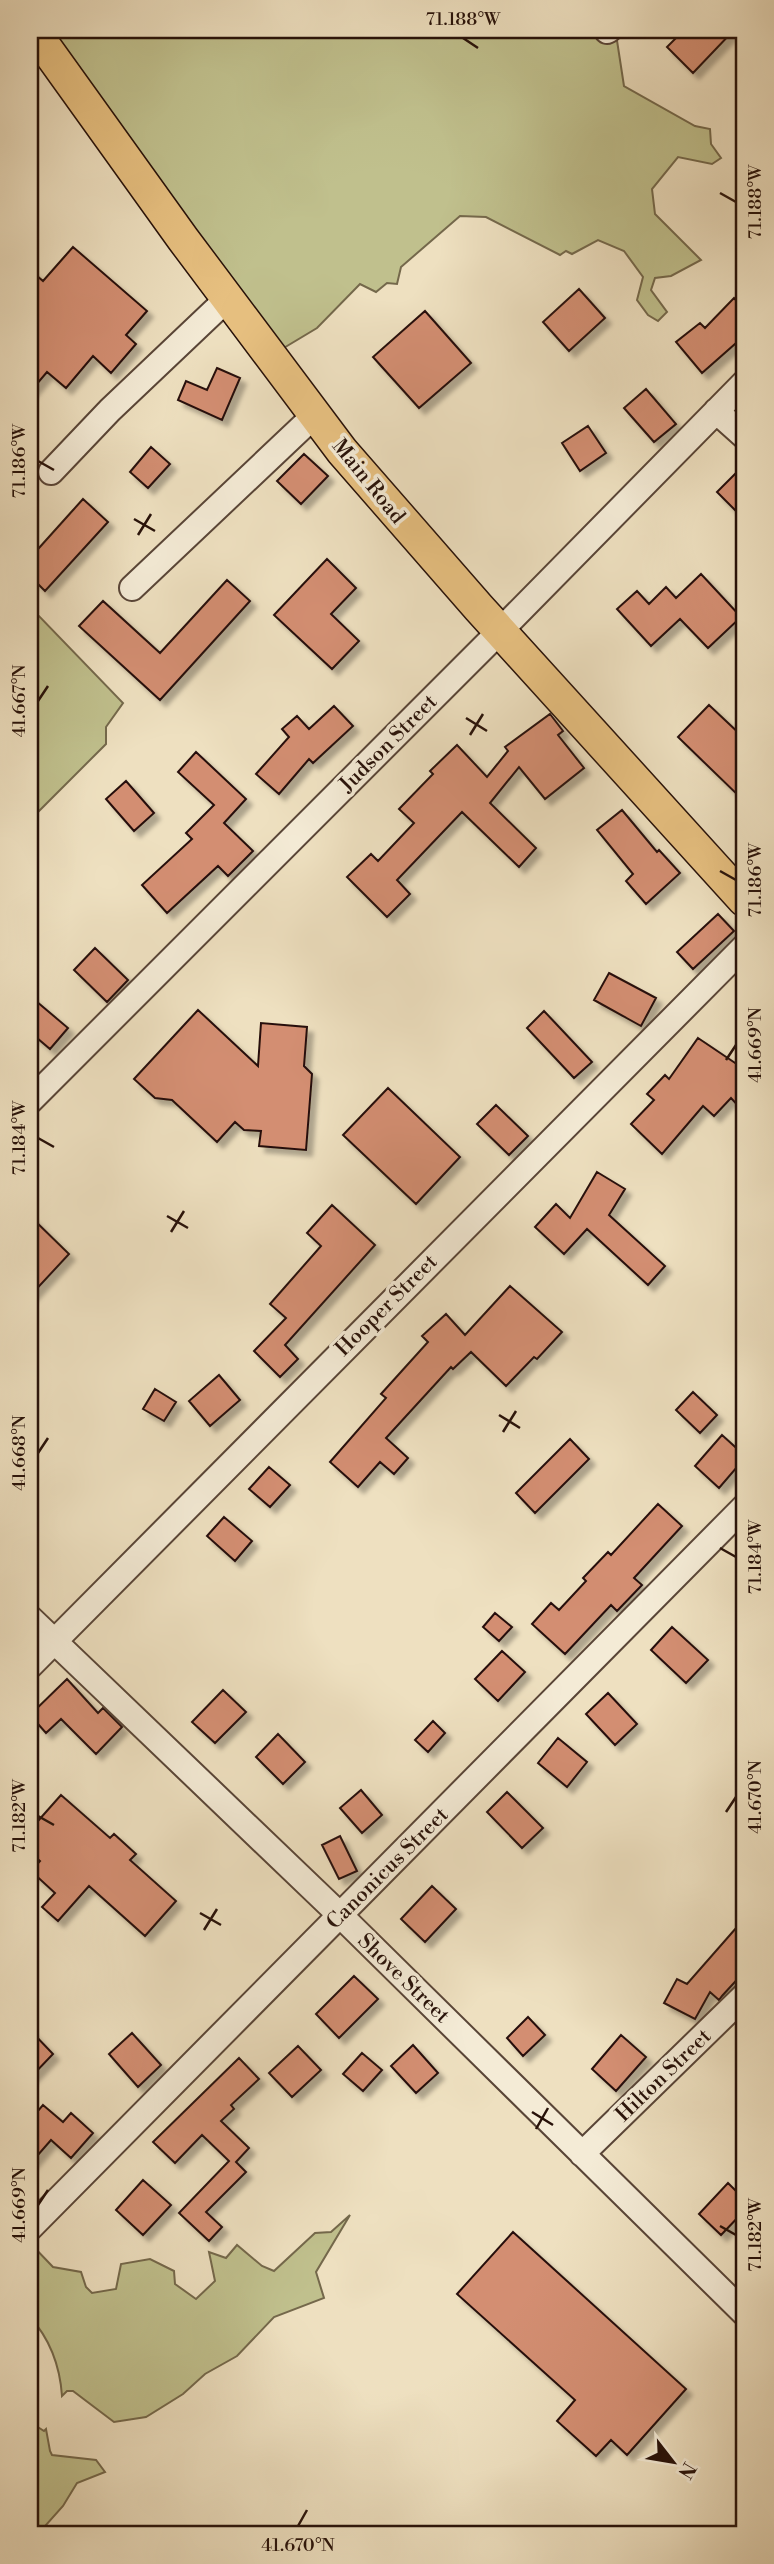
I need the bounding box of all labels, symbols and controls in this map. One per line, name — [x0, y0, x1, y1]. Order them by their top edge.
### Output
text: 71.188°W — [426, 8, 501, 31]
text: 71.188°W — [744, 164, 767, 239]
text: 71.186°W — [8, 423, 31, 498]
street label: Main Road — [326, 434, 410, 529]
text: 41.667°N — [8, 664, 31, 737]
street label: Judson Street — [334, 689, 443, 799]
text: 71.186°W — [744, 842, 767, 917]
text: 41.669°N — [744, 1007, 767, 1083]
text: 71.184°W — [8, 1100, 31, 1175]
street label: Hooper Street — [330, 1249, 444, 1362]
text: 41.668°N — [8, 1415, 31, 1491]
text: 71.184°W — [744, 1519, 767, 1594]
text: 41.670°N — [744, 1760, 767, 1834]
text: 71.182°W — [8, 1778, 31, 1853]
street label: Canonicus Street — [321, 1802, 455, 1935]
street label: Shove Street — [352, 1928, 455, 2029]
street label: Hilton Street — [610, 2023, 717, 2128]
text: 41.669°N — [8, 2167, 31, 2243]
text: 71.182°W — [744, 2197, 767, 2272]
north arrow — [638, 2428, 708, 2498]
text: N — [673, 2458, 701, 2483]
text: 41.670°N — [261, 2534, 335, 2557]

